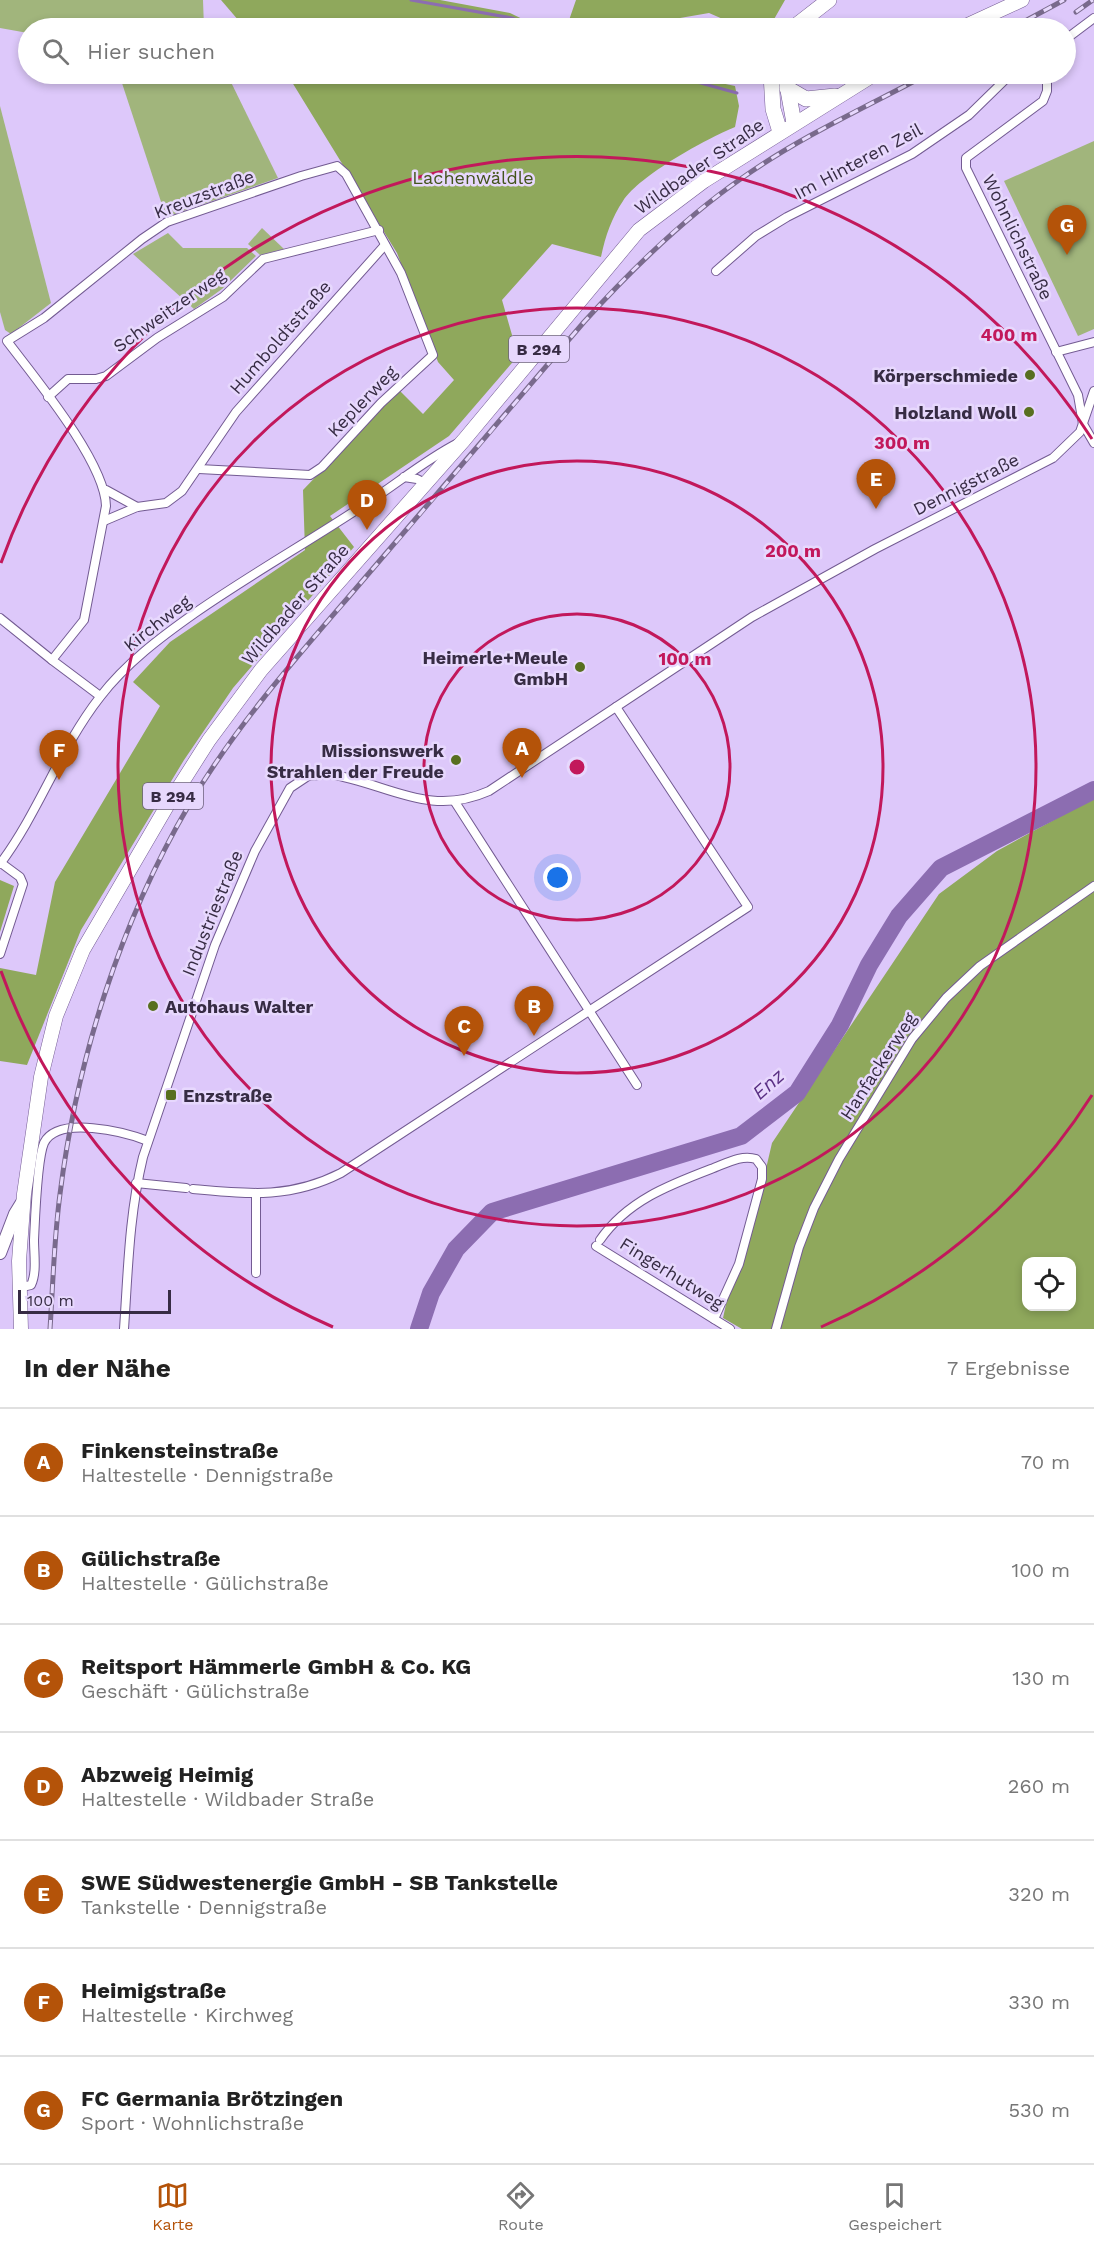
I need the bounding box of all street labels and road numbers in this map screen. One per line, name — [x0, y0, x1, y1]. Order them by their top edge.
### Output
street label: Wildbader Straße — [630, 114, 768, 218]
street label: Im Hinteren Zeil — [790, 118, 926, 204]
street label: Kreuzstraße — [151, 165, 257, 223]
street label: Wohnlichstraße — [979, 171, 1057, 303]
street label: Schweitzerweg — [109, 263, 229, 356]
street label: Humboldtstraße — [225, 276, 335, 398]
road number: B 294 — [509, 336, 569, 362]
street label: Keplerweg — [323, 361, 401, 441]
street label: Dennigstraße — [910, 448, 1022, 520]
street label: Wildbader Straße — [237, 539, 353, 669]
street label: Kirchweg — [119, 590, 195, 656]
road number: B 294 — [143, 783, 203, 809]
street label: Industriestraße — [177, 847, 247, 979]
street label: Hanfackerweg — [836, 1008, 921, 1123]
street label: Fingerhutweg — [616, 1233, 728, 1314]

